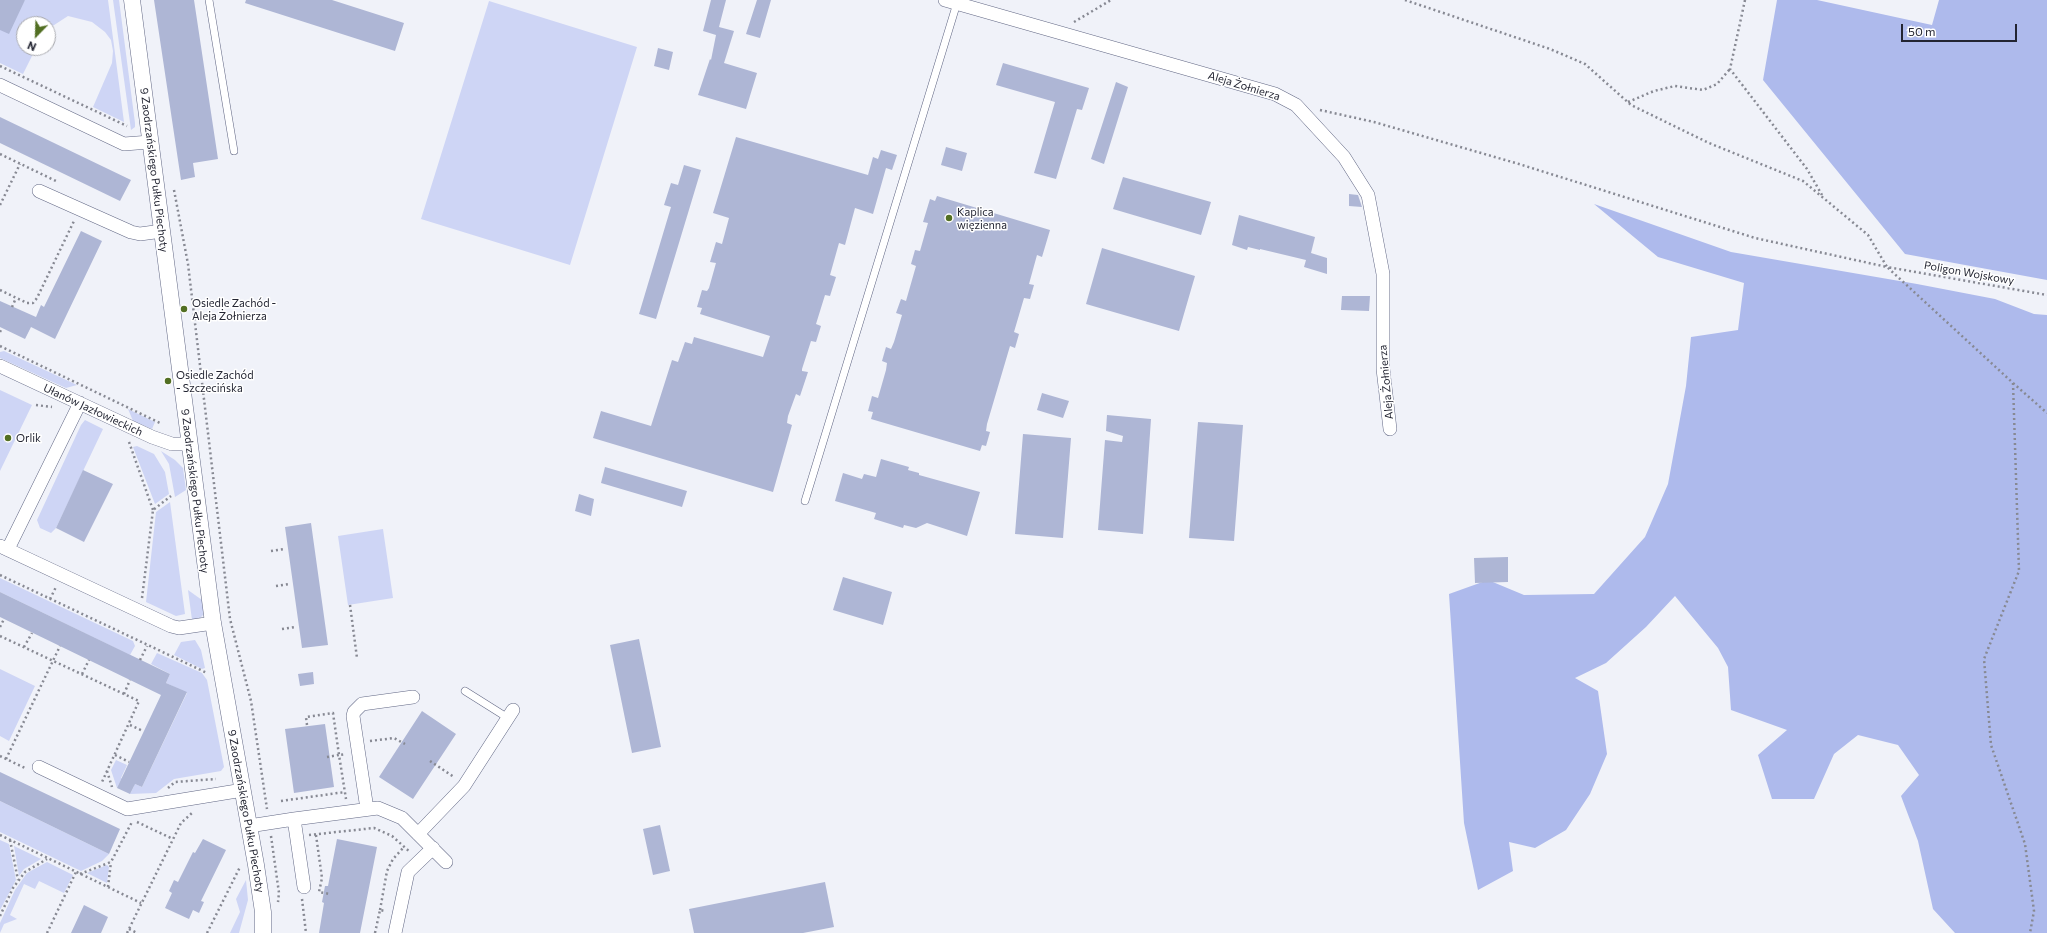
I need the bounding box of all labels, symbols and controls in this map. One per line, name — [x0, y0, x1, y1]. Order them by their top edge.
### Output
north arrow — [16, 16, 56, 56]
scale bar — [1903, 16, 2019, 42]
text: 50 m — [1908, 24, 1936, 38]
text: N — [25, 39, 38, 54]
street label: Aleja Żołnierza — [1206, 69, 1282, 103]
street label: 9 Zaodrzańskiego Pułku Piechoty — [137, 87, 171, 253]
place label: Kaplica więzienna — [957, 205, 1007, 231]
marker: Kaplica więzienna — [944, 213, 954, 223]
street label: Poligon Wojskowy — [1923, 259, 2015, 287]
place label: Osiedle Zachód - Aleja Żołnierza — [192, 296, 276, 322]
marker: Osiedle Zachód - Aleja Żołnierza — [179, 304, 189, 314]
street label: Aleja Żołnierza — [1376, 344, 1396, 420]
place label: Osiedle Zachód - Szczecińska — [176, 368, 253, 394]
marker: Osiedle Zachód - Szczecińska — [163, 376, 173, 386]
street label: Ułanów Jazłowieckich — [41, 381, 145, 439]
street label: 9 Zaodrzańskiego Pułku Piechoty — [178, 408, 212, 574]
place label: Orlik — [16, 431, 41, 445]
marker: Orlik — [3, 433, 13, 443]
street label: 9 Zaodrzańskiego Pułku Piechoty — [225, 728, 267, 894]

